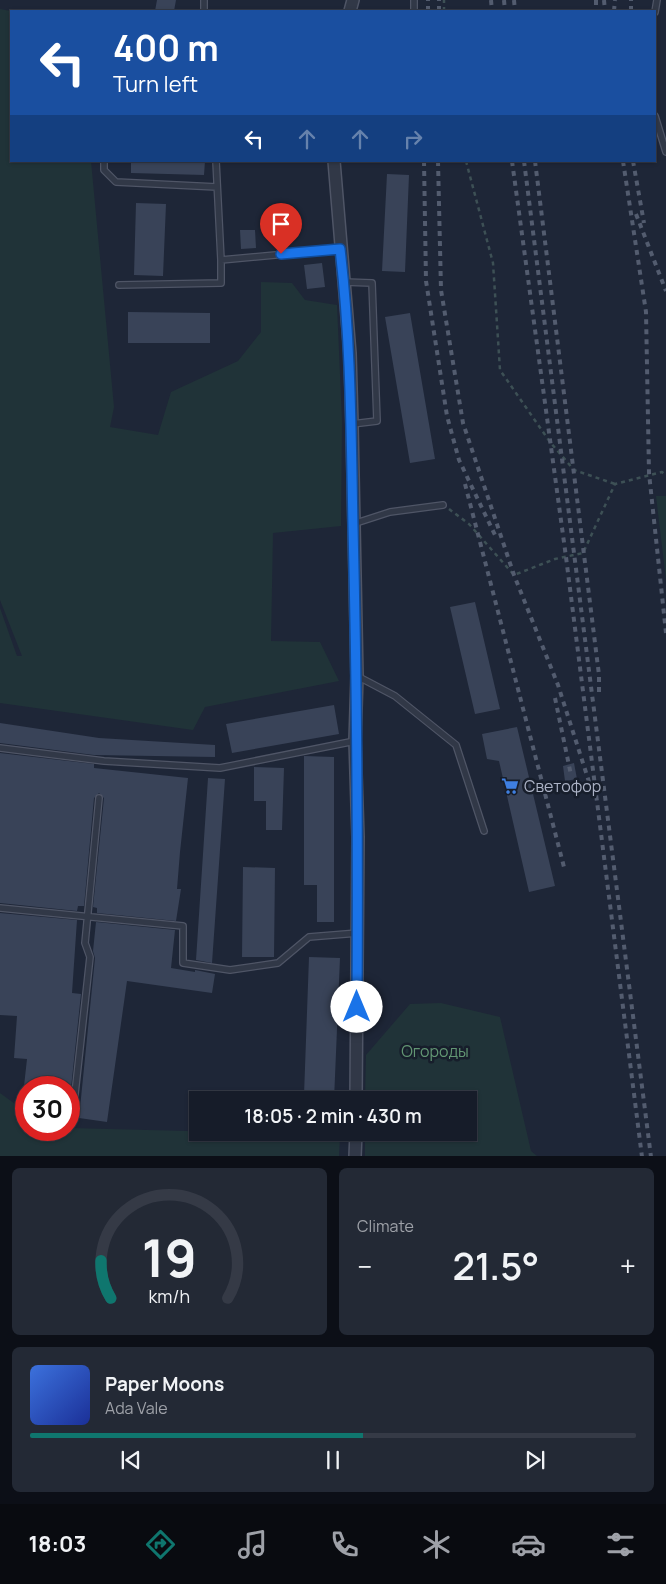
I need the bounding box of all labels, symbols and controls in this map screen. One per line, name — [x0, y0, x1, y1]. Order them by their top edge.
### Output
text: 400 m — [113, 24, 219, 72]
icon: left — [30, 30, 95, 95]
text: Turn left — [113, 69, 198, 99]
icon: left — [240, 125, 268, 153]
icon: ahead — [293, 125, 321, 153]
icon: ahead — [346, 125, 374, 153]
icon: right — [399, 125, 427, 153]
pin — [260, 203, 302, 254]
icon: arrive — [267, 210, 295, 238]
place label: Светофор — [524, 775, 601, 797]
supermarket icon: Светофор — [500, 776, 520, 796]
position arrow — [330, 980, 382, 1032]
park label: Огороды — [401, 1040, 469, 1062]
speed limit sign: 30 — [15, 1076, 80, 1141]
text: 18:05 · 2 min · 430 m — [244, 1103, 422, 1129]
text: Climate — [357, 1215, 414, 1237]
text: 19 — [142, 1222, 197, 1293]
text: 21.5° — [452, 1239, 539, 1291]
text: − — [357, 1247, 372, 1285]
text: + — [620, 1247, 636, 1285]
text: km/h — [149, 1284, 190, 1308]
text: Paper Moons — [105, 1371, 224, 1397]
text: Ada Vale — [105, 1397, 168, 1419]
icon: previous — [117, 1446, 145, 1474]
icon: pause — [319, 1446, 347, 1474]
icon: next — [521, 1446, 549, 1474]
icon: directions — [143, 1527, 178, 1562]
icon: music — [235, 1527, 270, 1562]
icon: phone — [327, 1527, 362, 1562]
icon: climate — [419, 1527, 454, 1562]
icon: car — [511, 1527, 546, 1562]
icon: filters — [603, 1527, 638, 1562]
text: 18:03 — [28, 1529, 86, 1559]

